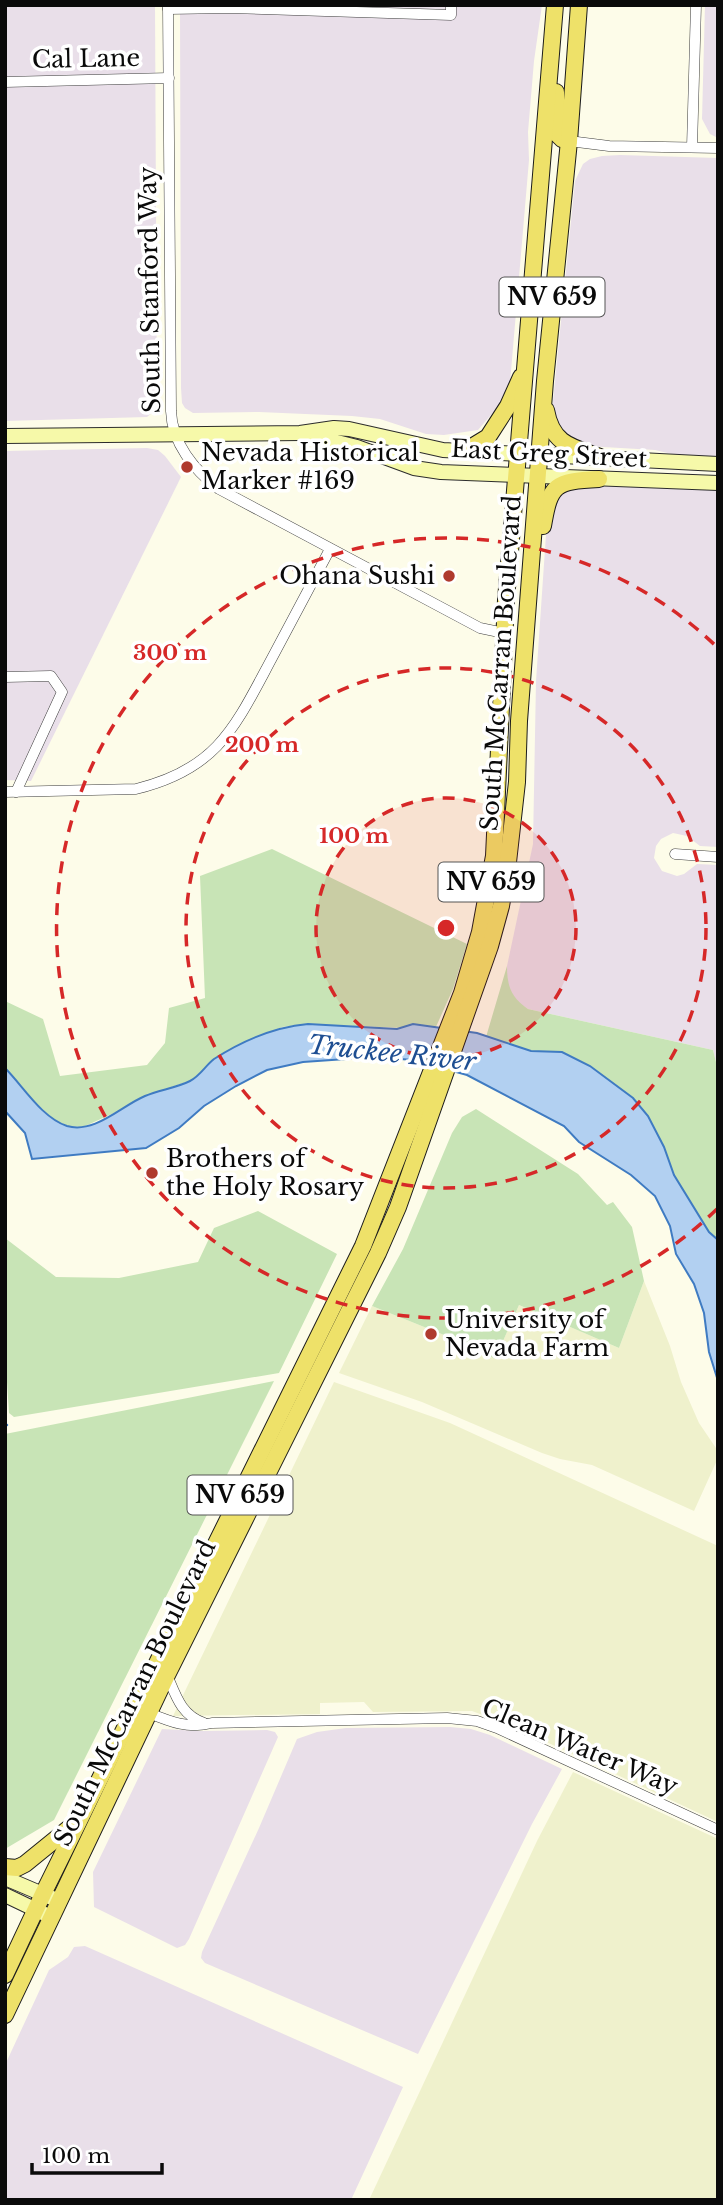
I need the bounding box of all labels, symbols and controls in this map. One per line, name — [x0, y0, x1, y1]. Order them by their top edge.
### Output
street label: Cal Lane — [32, 43, 140, 74]
street label: South Stanford Way — [133, 166, 166, 414]
road number: NV 659 — [500, 278, 604, 316]
street label: East Greg Street — [450, 434, 648, 473]
place label: Nevada Historical Marker #169 — [201, 438, 419, 495]
marker: Nevada Historical Marker #169 — [179, 459, 195, 475]
street label: South McCarran Boulevard — [474, 494, 527, 832]
place label: Ohana Sushi — [279, 561, 435, 590]
marker: Ohana Sushi — [441, 568, 457, 584]
text: 300 m — [133, 640, 207, 666]
text: 200 m — [225, 732, 299, 758]
text: 100 m — [319, 823, 389, 849]
road number: NV 659 — [438, 862, 544, 902]
centre of rings — [434, 916, 458, 940]
water label: Truckee River — [306, 1028, 479, 1078]
place label: Brothers of the Holy Rosary — [166, 1144, 365, 1201]
marker: Brothers of the Holy Rosary — [144, 1165, 160, 1181]
place label: University of Nevada Farm — [445, 1305, 609, 1362]
marker: University of Nevada Farm — [423, 1326, 439, 1342]
road number: NV 659 — [188, 1476, 292, 1514]
street label: South McCarran Boulevard — [48, 1535, 221, 1851]
street label: Clean Water Way — [478, 1692, 683, 1801]
scale bar — [32, 2132, 161, 2176]
text: 100 m — [42, 2143, 110, 2169]

